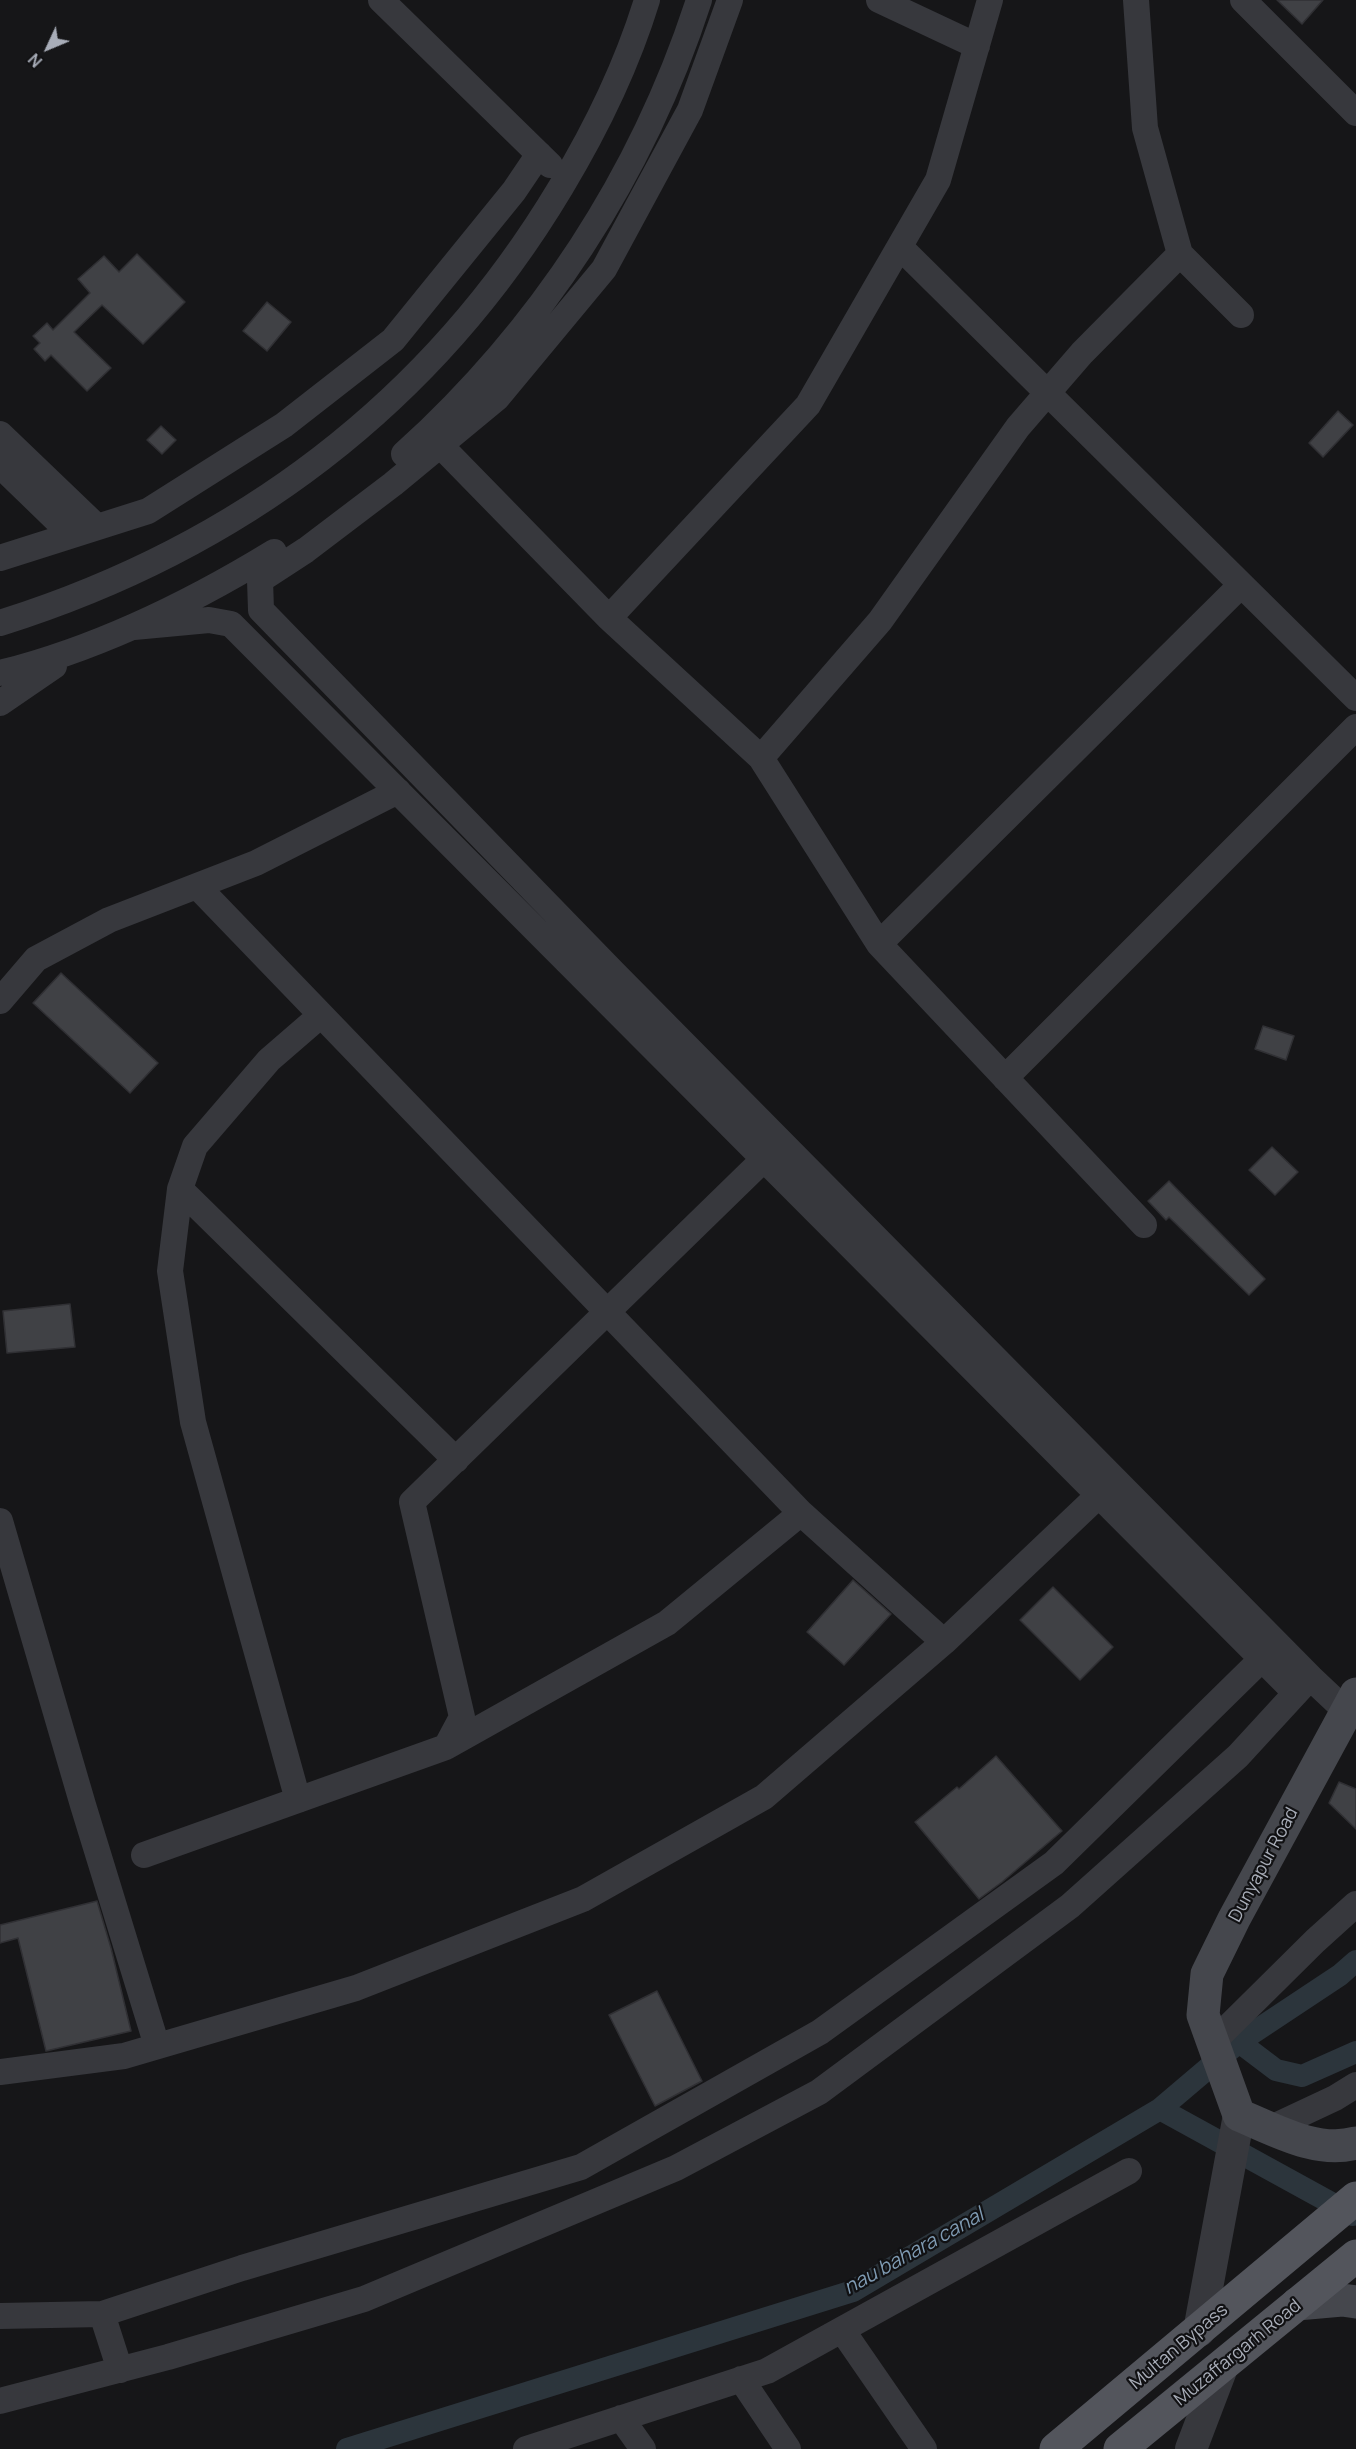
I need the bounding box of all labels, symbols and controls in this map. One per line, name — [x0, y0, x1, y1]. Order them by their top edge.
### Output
north arrow — [18, 18, 78, 78]
text: N — [23, 49, 47, 72]
street label: Dunyapur Road — [1225, 1804, 1303, 1926]
water label: nau bahara canal — [840, 2204, 988, 2300]
street label: Muzaffargarh Road — [1170, 2295, 1306, 2411]
street label: Multan Bypass — [1125, 2300, 1233, 2394]

